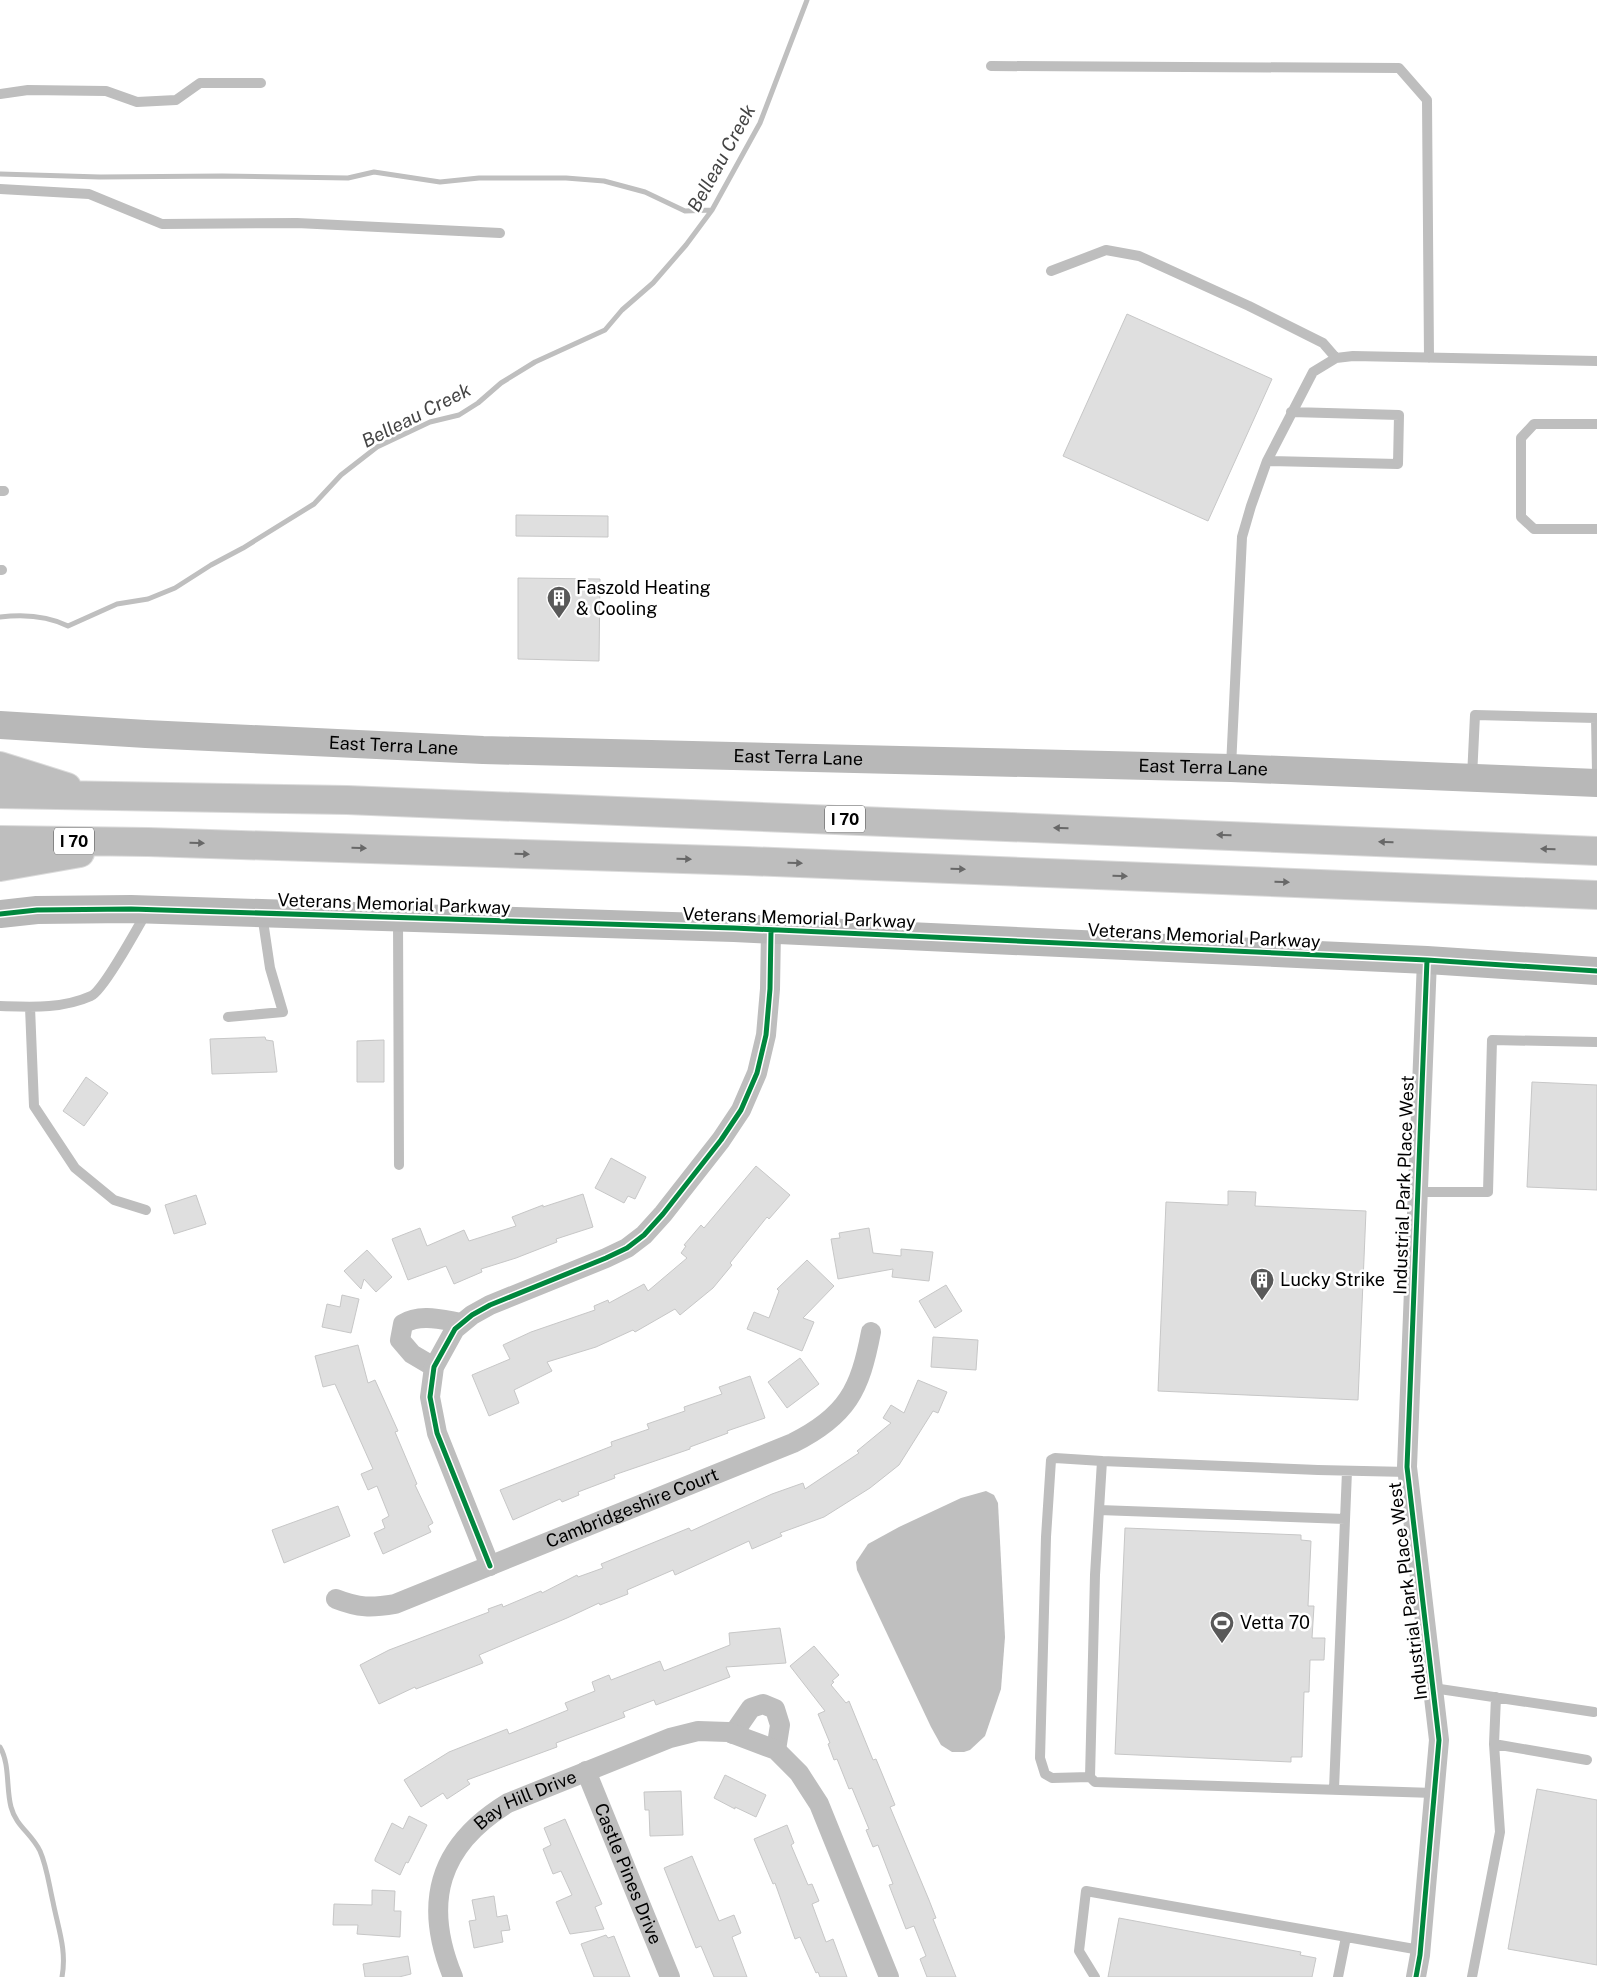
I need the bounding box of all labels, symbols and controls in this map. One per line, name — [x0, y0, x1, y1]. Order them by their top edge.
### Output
water label: Belleau Creek — [682, 100, 760, 216]
water label: Belleau Creek — [358, 378, 475, 452]
place label: Faszold Heating & Cooling — [576, 577, 711, 619]
building icon: Faszold Heating & Cooling — [546, 585, 572, 619]
street label: East Terra Lane — [328, 732, 459, 759]
street label: East Terra Lane — [733, 745, 863, 769]
street label: East Terra Lane — [1138, 755, 1268, 780]
road number: I 70 — [825, 806, 865, 832]
one-way arrow — [1053, 824, 1069, 832]
road number: I 70 — [54, 828, 94, 854]
one-way arrow — [1215, 831, 1231, 839]
one-way arrow — [1378, 838, 1394, 846]
one-way arrow — [189, 839, 205, 847]
one-way arrow — [352, 845, 368, 853]
one-way arrow — [1540, 845, 1556, 853]
one-way arrow — [514, 850, 530, 858]
one-way arrow — [676, 855, 692, 863]
one-way arrow — [788, 859, 804, 867]
one-way arrow — [950, 866, 966, 874]
one-way arrow — [1112, 872, 1128, 880]
one-way arrow — [1275, 878, 1291, 886]
street label: Veterans Memorial Parkway — [277, 889, 511, 918]
street label: Veterans Memorial Parkway — [682, 903, 916, 932]
street label: Veterans Memorial Parkway — [1087, 919, 1321, 952]
street label: Industrial Park Place West — [1389, 1075, 1418, 1295]
building icon: Lucky Strike — [1249, 1267, 1275, 1301]
place label: Lucky Strike — [1280, 1269, 1385, 1290]
street label: Cambridgeshire Court — [543, 1463, 721, 1552]
street label: Industrial Park Place West — [1384, 1481, 1431, 1701]
sports icon: Vetta 70 — [1209, 1610, 1235, 1644]
place label: Vetta 70 — [1240, 1612, 1310, 1633]
street label: Bay Hill Drive — [469, 1766, 579, 1834]
street label: Castle Pines Drive — [590, 1800, 667, 1947]

